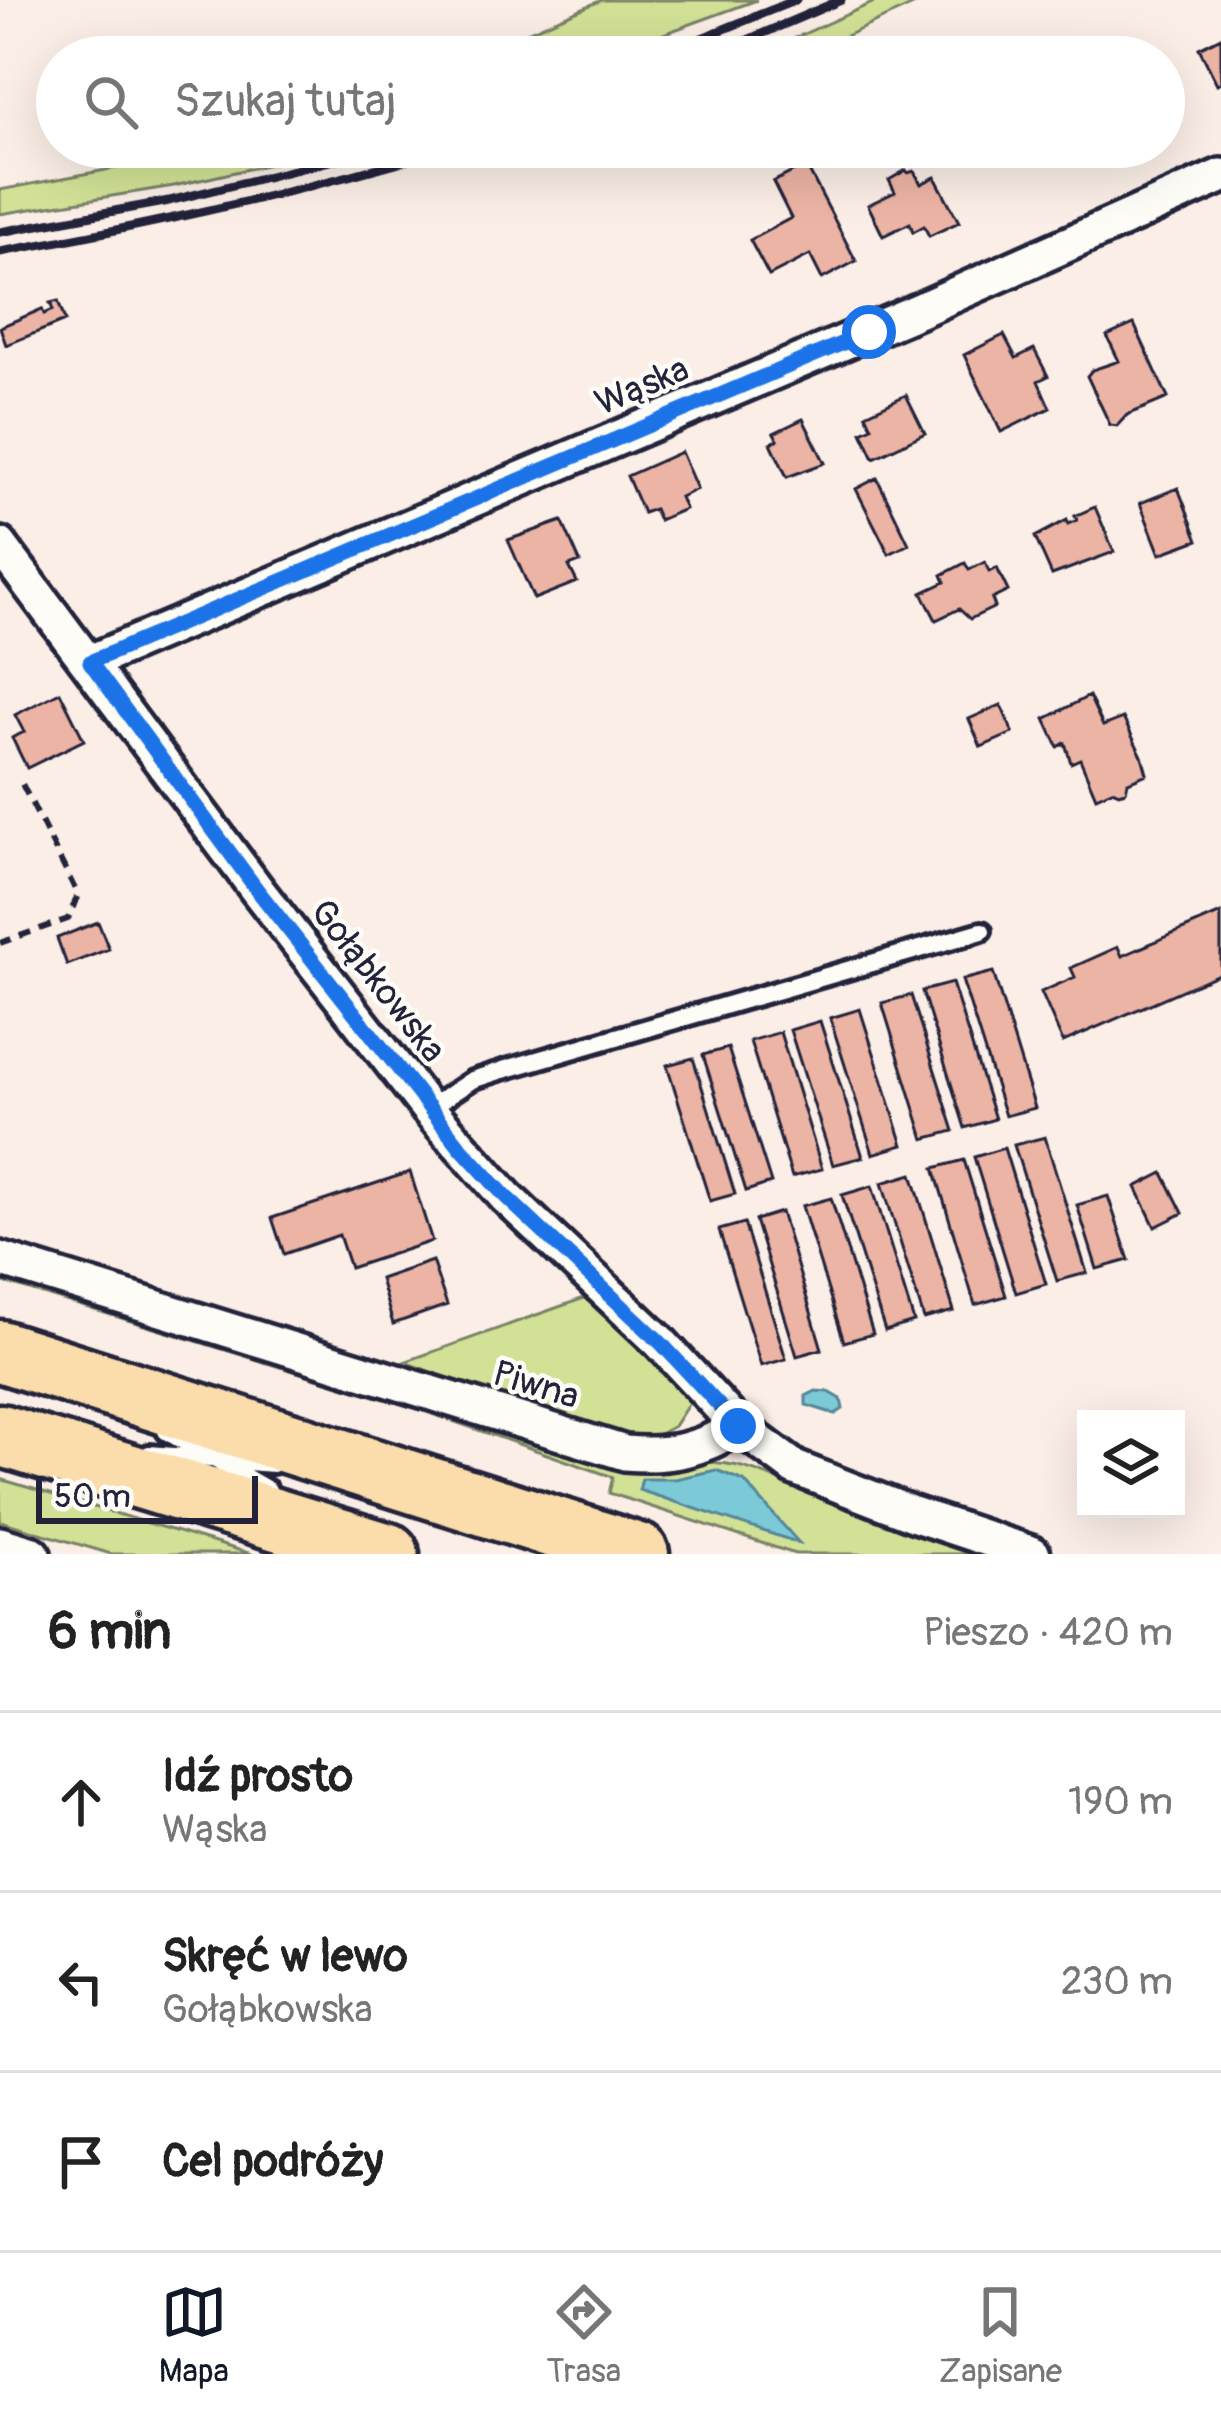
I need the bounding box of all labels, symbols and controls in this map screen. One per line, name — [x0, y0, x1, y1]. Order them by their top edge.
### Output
search box — [36, 36, 1185, 168]
icon: search — [78, 69, 144, 135]
text: Szukaj tutaj — [174, 74, 396, 130]
route start — [842, 305, 896, 359]
street label: Wąska — [588, 346, 696, 426]
street label: Gołąbkowska — [300, 891, 456, 1071]
street label: Piwna — [487, 1351, 585, 1419]
route end — [711, 1399, 765, 1453]
map controls — [1077, 1410, 1185, 1518]
button: layers — [1077, 1410, 1185, 1518]
scale bar — [36, 1470, 258, 1523]
text: 50 m — [54, 1476, 131, 1517]
text: 6 min — [48, 1600, 171, 1664]
text: Pieszo · 420 m — [923, 1608, 1173, 1657]
text: Idź prosto — [162, 1749, 353, 1805]
icon: ahead — [48, 1769, 114, 1835]
text: 190 m — [1068, 1777, 1173, 1826]
text: Wąska — [162, 1805, 267, 1854]
text: Skręć w lewo — [162, 1929, 408, 1985]
icon: left — [48, 1949, 114, 2015]
text: 230 m — [1061, 1957, 1173, 2006]
text: Gołąbkowska — [162, 1985, 373, 2034]
icon: arrive — [48, 2129, 114, 2195]
text: Cel podróży — [162, 2134, 383, 2190]
tab: Mapa — [159, 2279, 229, 2392]
tab: Trasa — [547, 2279, 621, 2392]
tab: Zapisane — [939, 2279, 1062, 2392]

